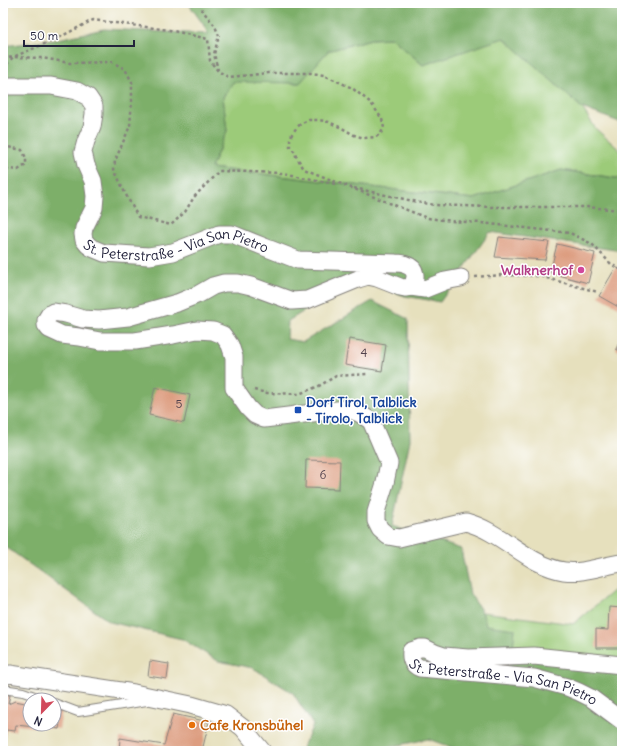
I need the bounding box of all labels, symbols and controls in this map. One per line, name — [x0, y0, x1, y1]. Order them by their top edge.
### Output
scale bar — [24, 22, 134, 48]
text: 50 m — [30, 28, 59, 43]
street label: St. Peterstraße - Via San Pietro — [80, 225, 271, 265]
place label: Walknerhof — [501, 261, 574, 279]
marker: Walknerhof — [576, 265, 586, 275]
house number: 4 — [361, 345, 368, 360]
place label: Dorf Tirol, Talblick - Tirolo, Talblick — [306, 393, 417, 427]
house number: 5 — [176, 396, 183, 411]
marker: Dorf Tirol, Talblick - Tirolo, Talblick — [293, 405, 303, 415]
house number: 6 — [320, 467, 327, 482]
street label: St. Peterstraße - Via San Pietro — [405, 655, 602, 709]
north arrow — [22, 692, 62, 732]
text: N — [32, 713, 44, 729]
place label: Cafe Kronsbühel — [200, 716, 303, 734]
marker: Cafe Kronsbühel — [187, 720, 197, 730]

